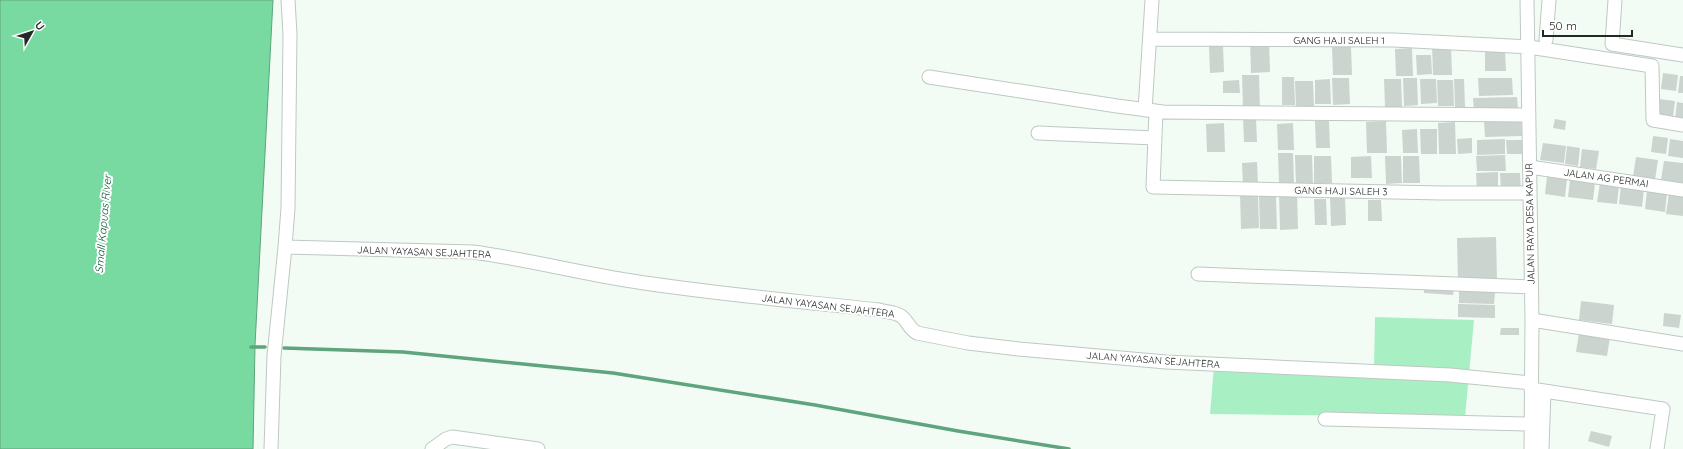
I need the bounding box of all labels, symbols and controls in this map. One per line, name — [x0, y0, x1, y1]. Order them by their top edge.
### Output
north arrow — [12, 12, 52, 52]
scale bar — [1543, 12, 1632, 38]
text: U — [32, 18, 48, 33]
text: 50 m — [1549, 18, 1577, 33]
street label: GANG HAJI SALEH 1 — [1293, 34, 1385, 47]
street label: JALAN RAYA DESA KAPUR — [1522, 163, 1538, 285]
street label: JALAN AG PERMAI — [1563, 166, 1649, 190]
water label: Small Kapuas River — [92, 172, 114, 274]
street label: GANG HAJI SALEH 3 — [1294, 184, 1388, 198]
street label: JALAN YAYASAN SEJAHTERA — [357, 243, 492, 261]
street label: JALAN YAYASAN SEJAHTERA — [761, 291, 896, 321]
street label: JALAN YAYASAN SEJAHTERA — [1086, 349, 1221, 371]

